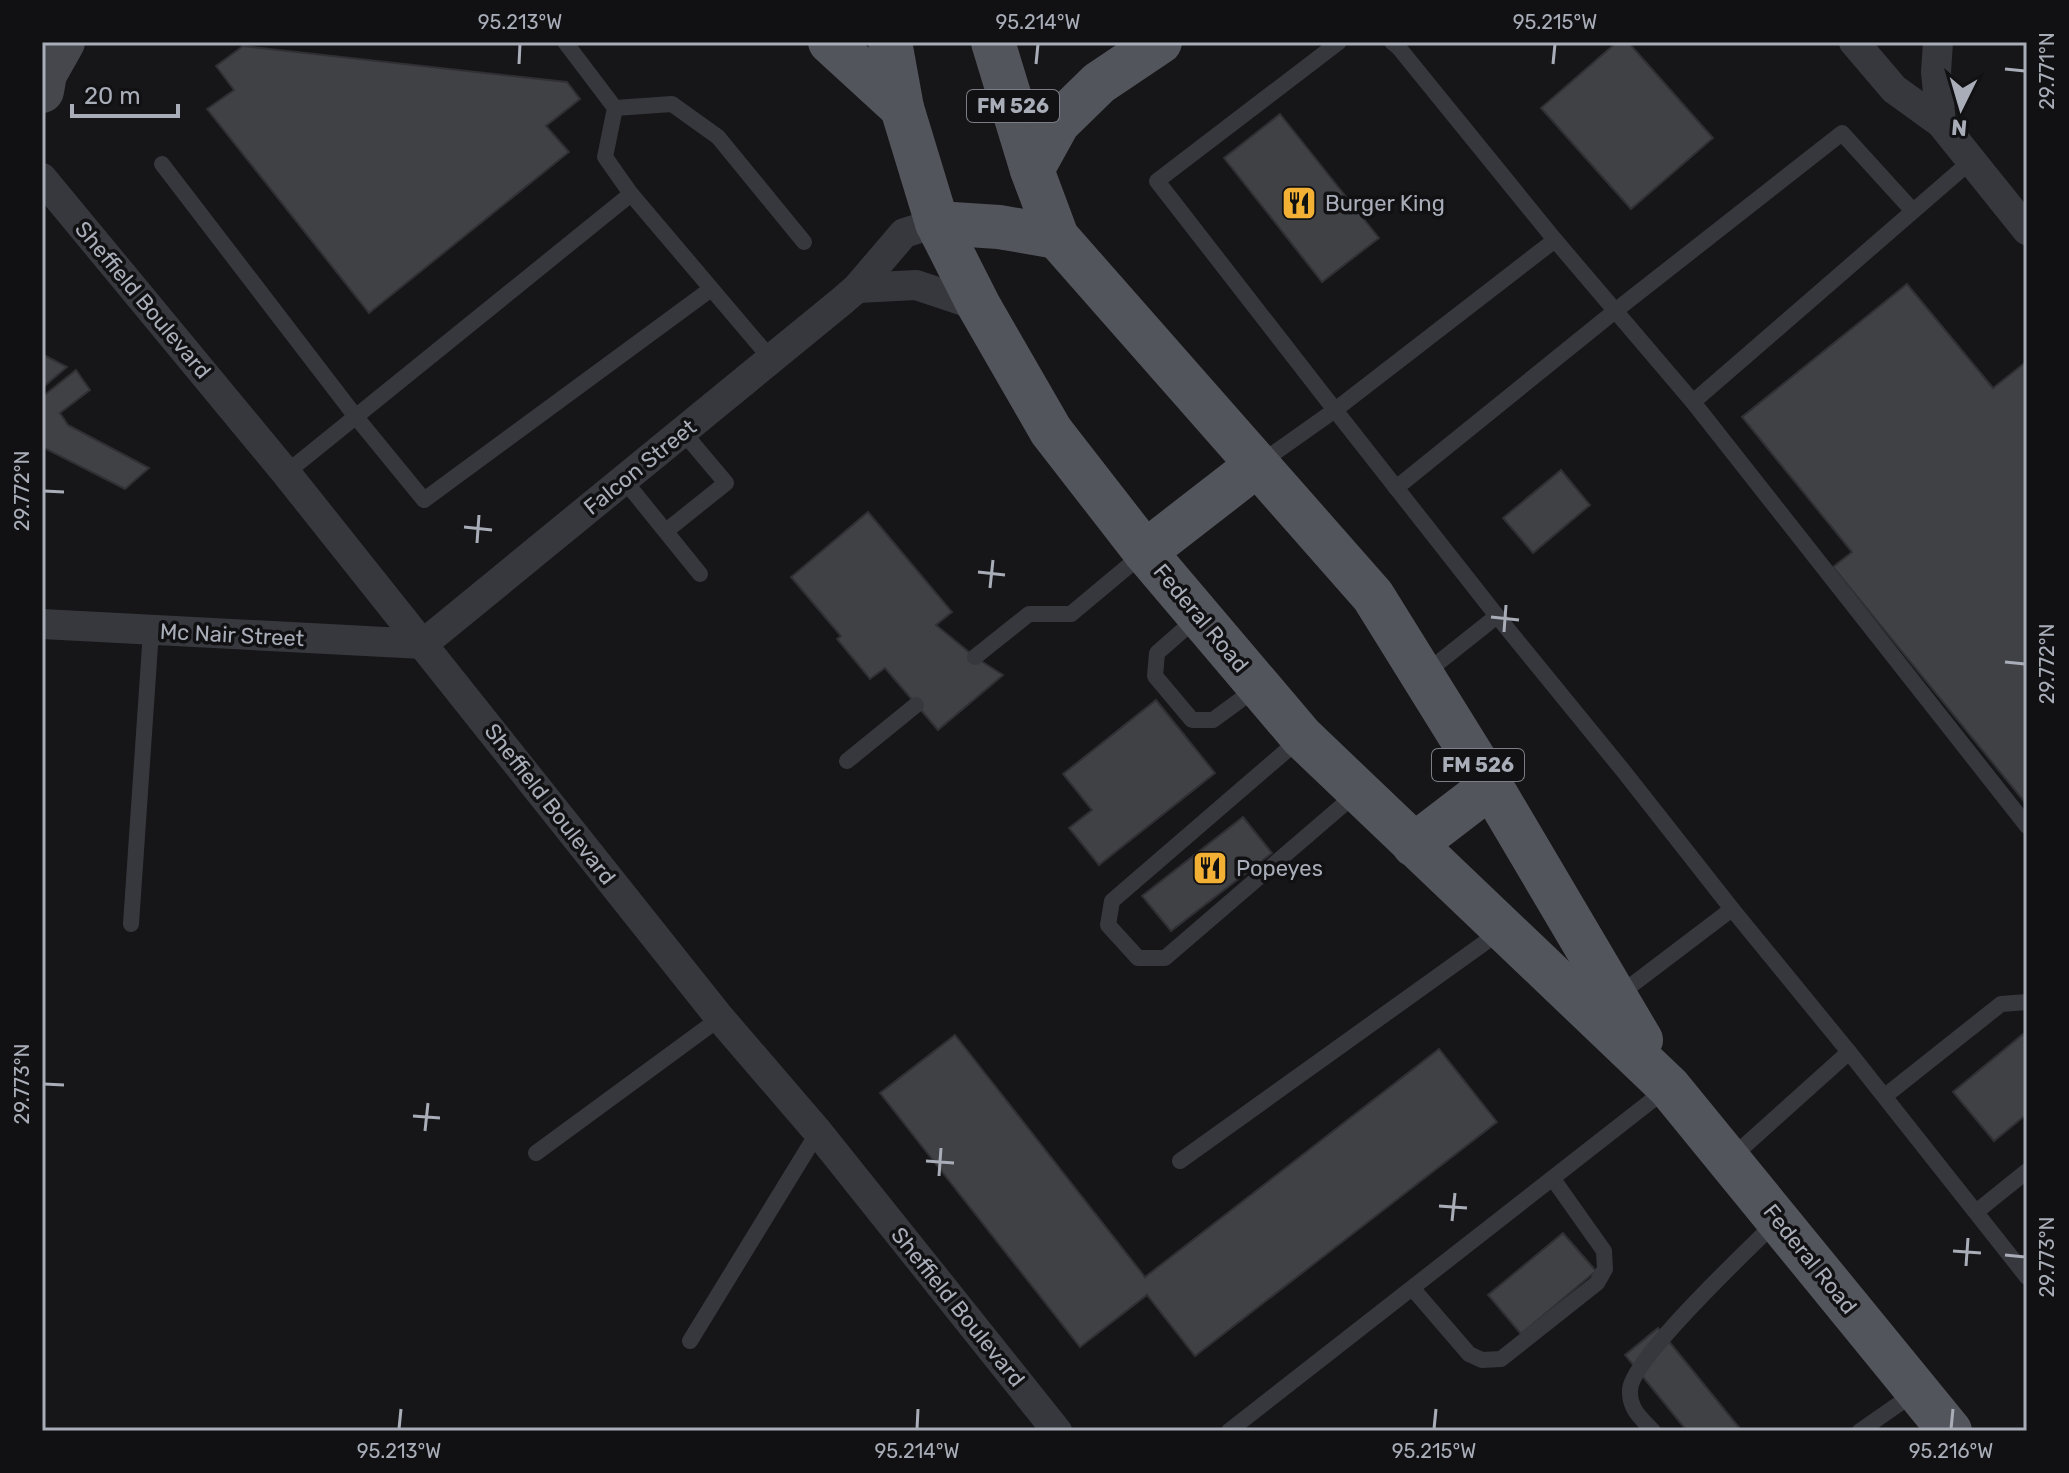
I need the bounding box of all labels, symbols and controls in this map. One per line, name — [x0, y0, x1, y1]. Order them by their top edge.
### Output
text: 95.213°W — [478, 10, 562, 34]
text: 95.214°W — [995, 10, 1081, 34]
text: 95.215°W — [1513, 10, 1597, 34]
text: 29.771°N — [2035, 32, 2059, 110]
scale bar — [72, 68, 178, 118]
north arrow — [1921, 68, 2001, 148]
text: 20 m — [84, 82, 141, 110]
road number: FM 526 — [967, 90, 1059, 122]
text: N — [1950, 113, 1968, 142]
restaurant icon: Burger King — [1280, 184, 1318, 222]
place label: Burger King — [1325, 190, 1445, 217]
street label: Sheffield Boulevard — [69, 216, 217, 384]
street label: Falcon Street — [578, 413, 702, 521]
text: 29.772°N — [10, 451, 34, 531]
street label: Federal Road — [1148, 558, 1254, 678]
street label: Mc Nair Street — [159, 618, 305, 652]
text: 29.772°N — [2035, 624, 2059, 704]
street label: Sheffield Boulevard — [479, 718, 621, 890]
road number: FM 526 — [1432, 749, 1524, 781]
restaurant icon: Popeyes — [1191, 849, 1229, 887]
place label: Popeyes — [1236, 855, 1323, 882]
text: 29.773°N — [10, 1044, 34, 1124]
street label: Federal Road — [1757, 1199, 1863, 1319]
text: 29.773°N — [2035, 1217, 2059, 1297]
street label: Sheffield Boulevard — [885, 1222, 1031, 1392]
text: 95.213°W — [357, 1439, 441, 1463]
text: 95.214°W — [874, 1439, 960, 1463]
text: 95.215°W — [1392, 1439, 1476, 1463]
text: 95.216°W — [1909, 1439, 1993, 1463]

